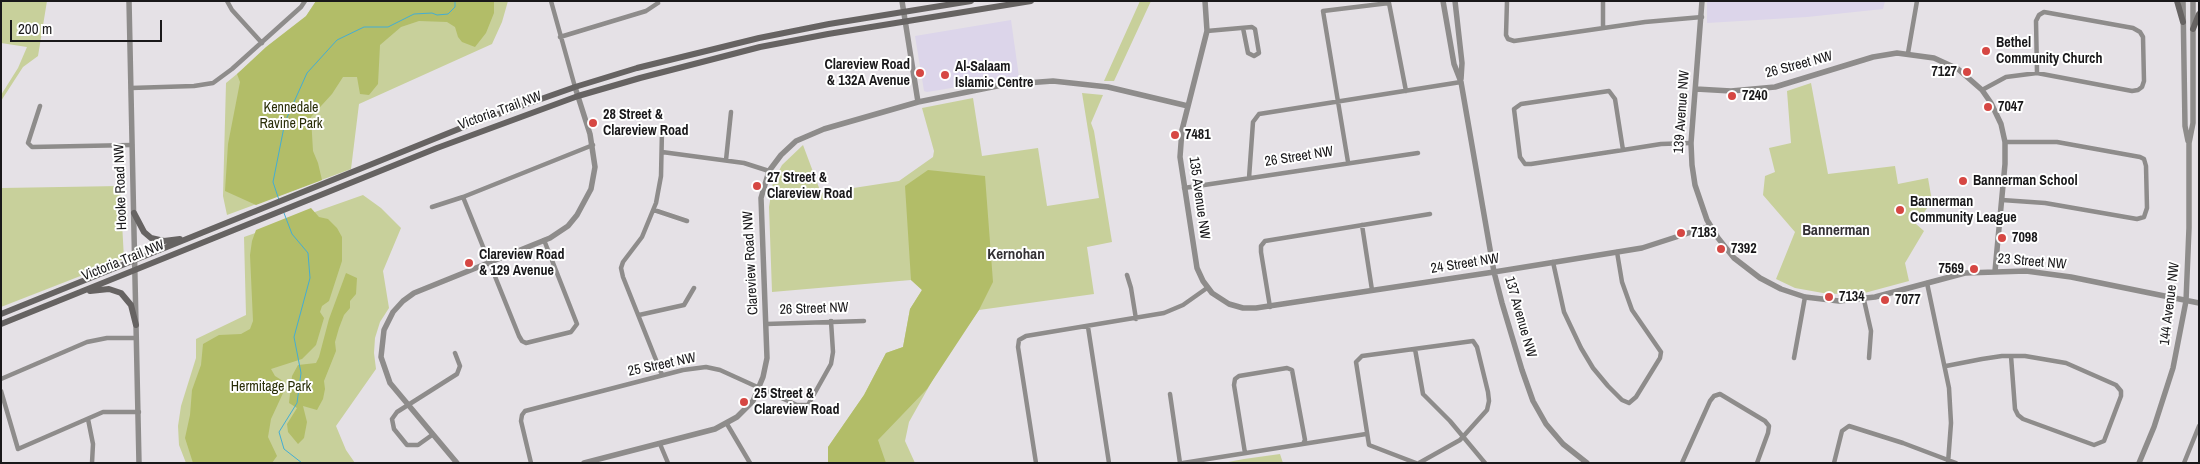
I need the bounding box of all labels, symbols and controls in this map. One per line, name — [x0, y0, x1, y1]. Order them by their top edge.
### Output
scale bar — [12, 10, 165, 42]
text: 200 m — [18, 18, 52, 39]
place label: Bethel Community Church — [1996, 35, 2103, 68]
marker: Bethel Community Church — [1980, 45, 1992, 57]
street label: 26 Street NW — [1764, 48, 1834, 82]
place label: Clareview Road & 132A Avenue — [825, 57, 910, 90]
place label: Al-Salaam Islamic Centre — [955, 59, 1033, 92]
place label: 7127 — [1931, 64, 1957, 80]
marker: 7127 — [1961, 66, 1973, 78]
marker: Clareview Road & 132A Avenue — [914, 67, 926, 79]
marker: Al-Salaam Islamic Centre — [939, 69, 951, 81]
street label: 139 Avenue NW — [1671, 70, 1693, 154]
street label: Victoria Trail NW — [456, 88, 544, 134]
place label: 7240 — [1742, 88, 1768, 104]
marker: 7240 — [1726, 90, 1738, 102]
place label: 7047 — [1998, 99, 2024, 115]
park label: Kennedale Ravine Park — [259, 100, 323, 132]
marker: 7047 — [1982, 101, 1994, 113]
place label: 28 Street & Clareview Road — [603, 107, 688, 140]
marker: 28 Street & Clareview Road — [587, 117, 599, 129]
place label: 7481 — [1185, 127, 1211, 143]
marker: 7481 — [1169, 129, 1181, 141]
street label: 26 Street NW — [1264, 143, 1334, 171]
street label: Hooke Road NW — [111, 144, 131, 230]
street label: 135 Avenue NW — [1185, 156, 1213, 240]
place label: 27 Street & Clareview Road — [767, 170, 852, 202]
place label: Bannerman School — [1973, 173, 2078, 189]
marker: Bannerman School — [1957, 175, 1969, 187]
marker: 27 Street & Clareview Road — [751, 180, 763, 192]
place label: Bannerman Community League — [1910, 194, 2017, 226]
marker: Bannerman Community League — [1894, 204, 1906, 216]
street label: Clareview Road NW — [740, 211, 762, 315]
district label: Bannerman — [1802, 222, 1870, 240]
place label: 7183 — [1691, 225, 1717, 241]
marker: 7183 — [1675, 227, 1687, 239]
place label: 7098 — [2012, 230, 2038, 246]
marker: 7098 — [1996, 232, 2008, 244]
street label: Victoria Trail NW — [79, 237, 167, 285]
place label: 7392 — [1731, 241, 1757, 257]
marker: 7392 — [1715, 243, 1727, 255]
district label: Kernohan — [987, 246, 1045, 264]
place label: Clareview Road & 129 Avenue — [479, 247, 564, 280]
street label: 24 Street NW — [1430, 250, 1500, 278]
street label: 23 Street NW — [1997, 251, 2067, 273]
marker: Clareview Road & 129 Avenue — [463, 257, 475, 269]
place label: 7569 — [1938, 261, 1964, 277]
street label: 144 Avenue NW — [2157, 262, 2183, 346]
marker: 7569 — [1968, 263, 1980, 275]
street label: 137 Avenue NW — [1500, 275, 1540, 359]
place label: 7134 — [1839, 289, 1865, 305]
marker: 7134 — [1823, 291, 1835, 303]
place label: 7077 — [1895, 292, 1921, 308]
marker: 7077 — [1879, 294, 1891, 306]
street label: 26 Street NW — [779, 299, 849, 319]
street label: 25 Street NW — [627, 350, 697, 380]
park label: Hermitage Park — [231, 379, 311, 395]
place label: 25 Street & Clareview Road — [754, 386, 839, 418]
marker: 25 Street & Clareview Road — [738, 396, 750, 408]

